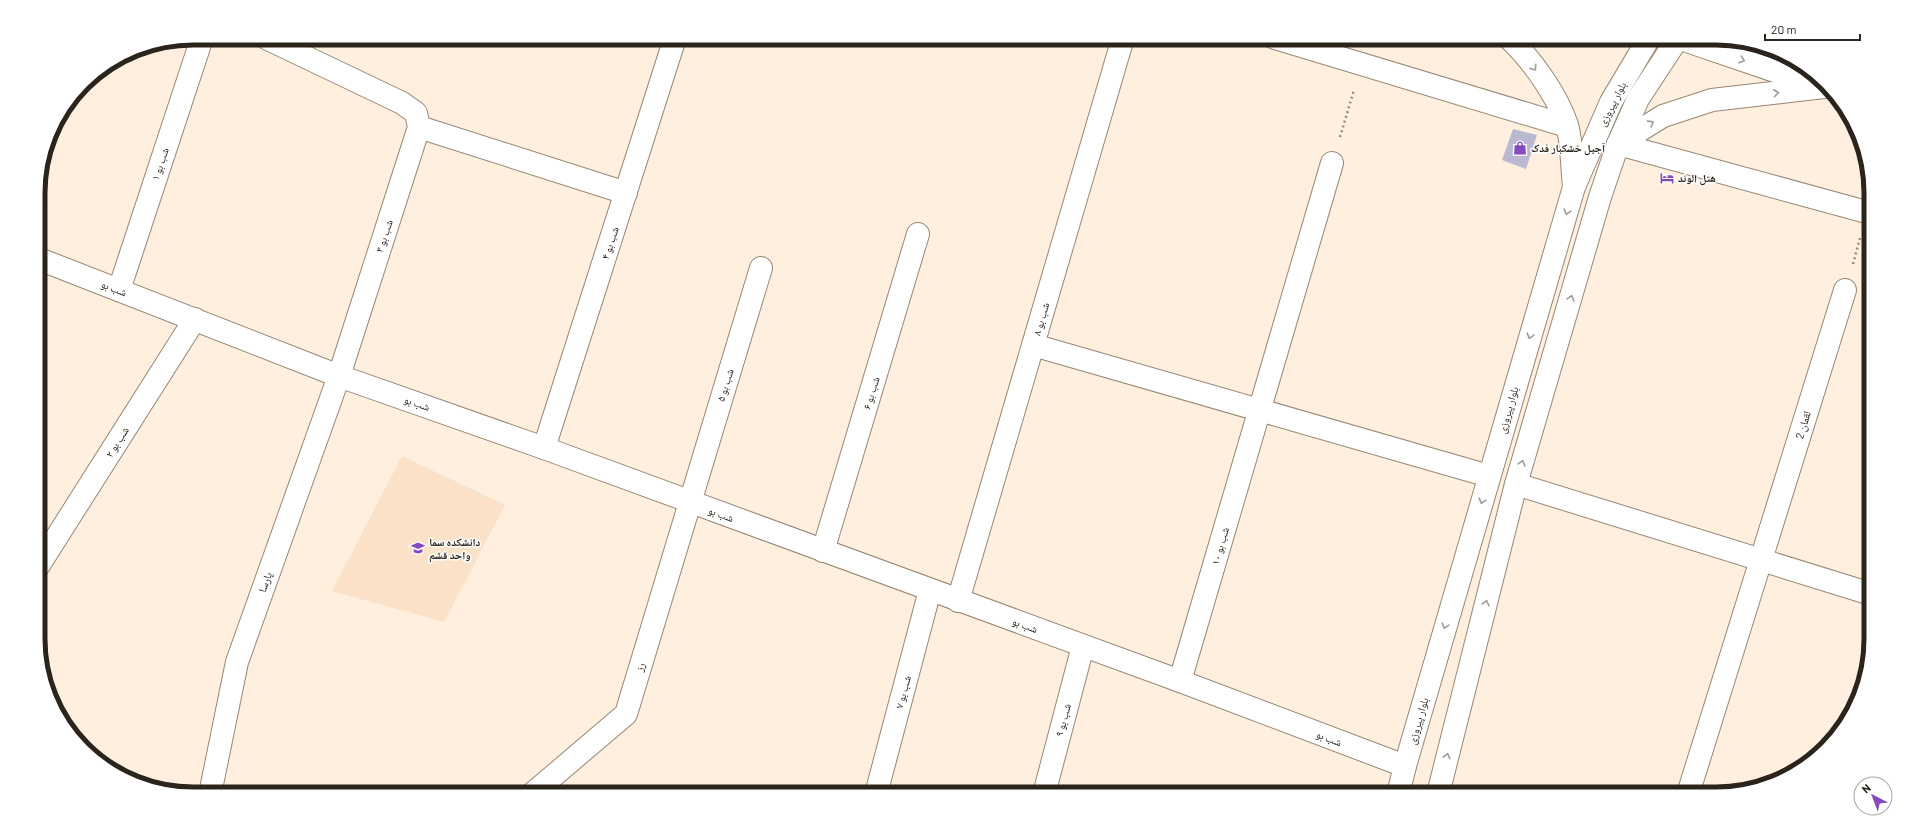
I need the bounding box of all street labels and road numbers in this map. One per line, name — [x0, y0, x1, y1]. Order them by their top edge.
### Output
street label: بلوار پیروزی — [1595, 79, 1629, 129]
street label: شب بو ۱ — [148, 146, 171, 182]
street label: شب بو ۳ — [372, 218, 395, 254]
street label: شب بو ۴ — [598, 225, 621, 261]
street label: شب بو — [99, 277, 129, 299]
street label: شب بو ۸ — [1030, 301, 1052, 337]
street label: شب بو ۵ — [713, 367, 736, 403]
street label: شب بو ۶ — [859, 375, 882, 411]
street label: بلوار پیروزی — [1495, 385, 1521, 435]
street label: شب بو — [402, 392, 432, 413]
street label: لقمان 2 — [1792, 409, 1814, 441]
street label: شب بو ۲ — [102, 424, 131, 460]
street label: شب بو — [706, 503, 736, 525]
street label: شب بو ۱۰ — [1208, 525, 1231, 566]
street label: پارسا — [255, 570, 275, 594]
street label: شب بو — [1010, 614, 1040, 636]
street label: رز — [632, 661, 647, 674]
street label: شب بو ۷ — [892, 674, 913, 710]
street label: بلوار پیروزی — [1405, 696, 1431, 746]
street label: شب بو ۹ — [1052, 702, 1073, 738]
street label: شب بو — [1314, 727, 1344, 749]

